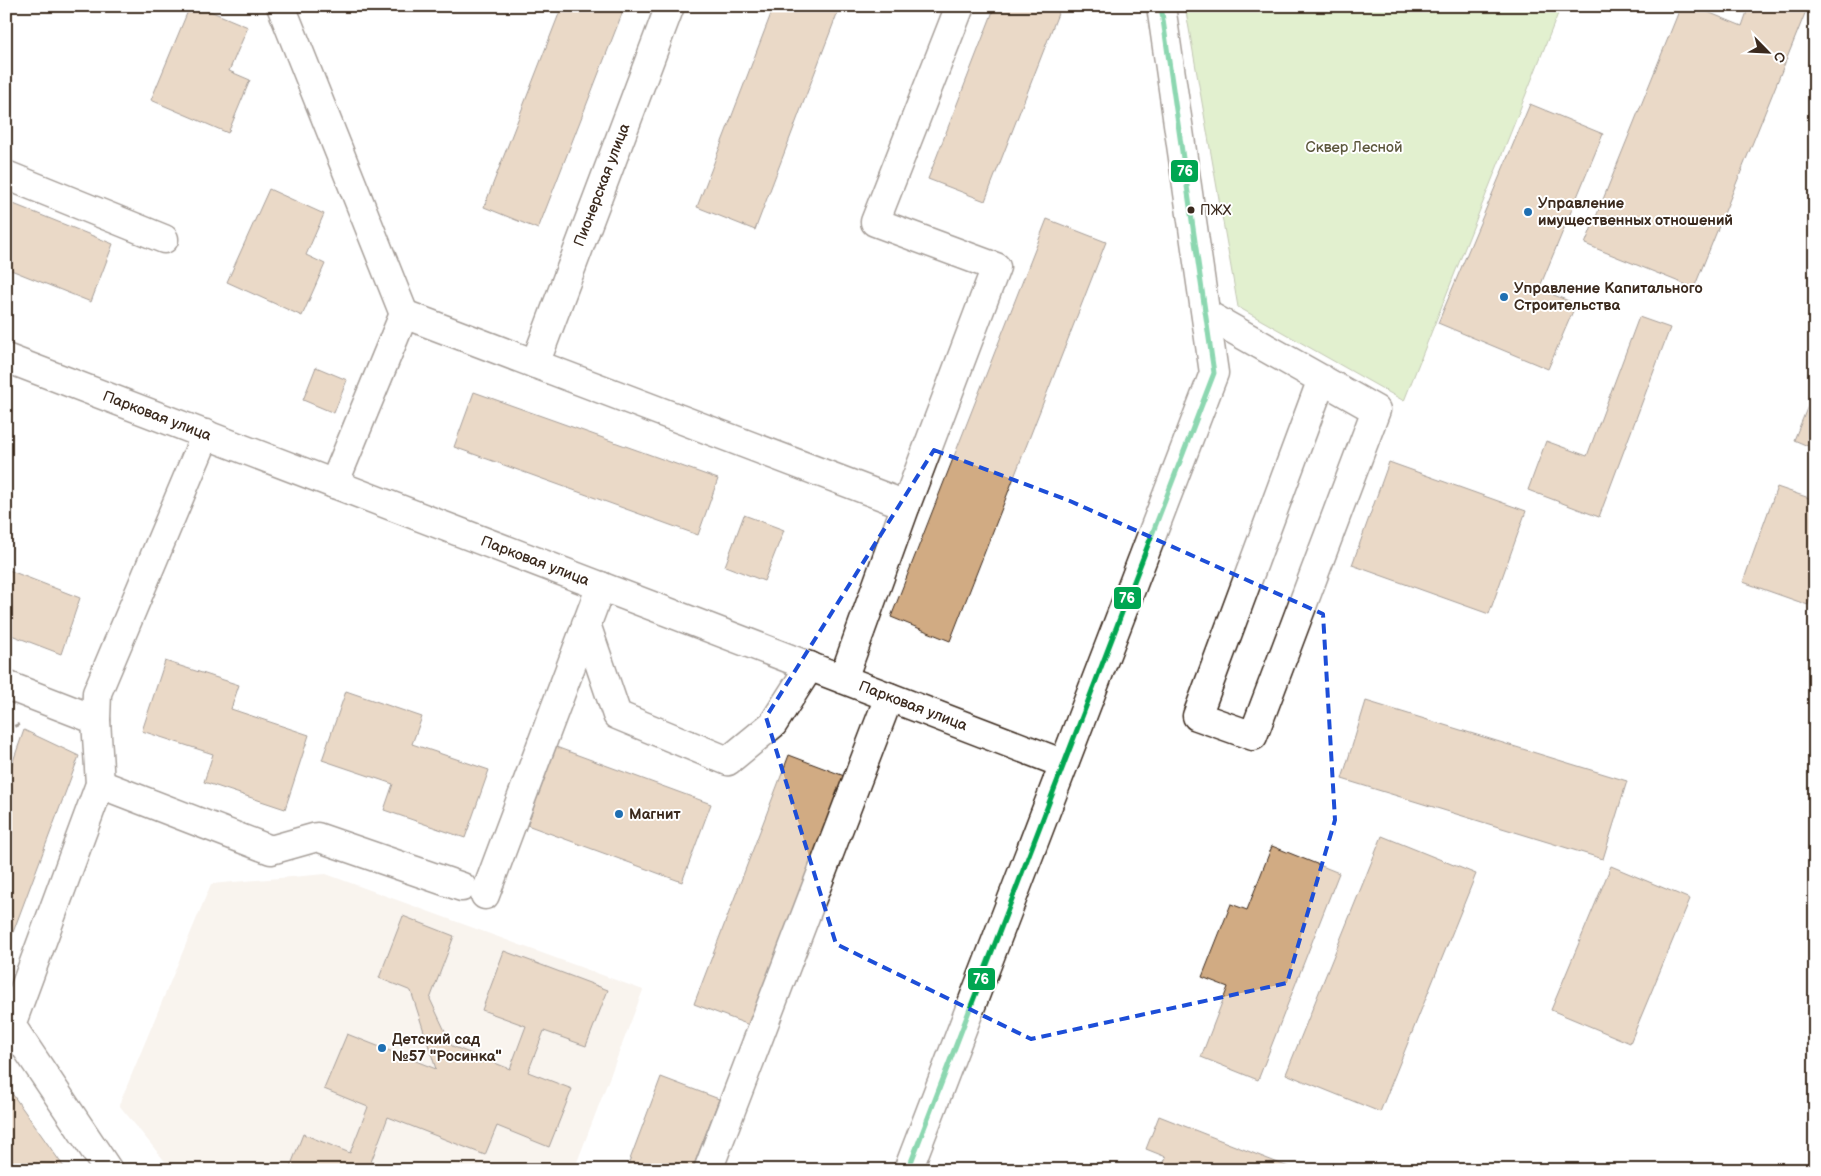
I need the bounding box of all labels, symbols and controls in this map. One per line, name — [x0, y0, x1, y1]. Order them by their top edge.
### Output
north arrow — [1744, 28, 1794, 78]
text: С — [1770, 49, 1789, 65]
street label: Пионерская улица — [570, 121, 634, 249]
park label: Сквер Лесной — [1306, 138, 1403, 157]
line badge: 76 — [1170, 159, 1199, 183]
text: 76 — [1177, 163, 1193, 180]
place label: Управление имущественных отношений — [1538, 194, 1733, 230]
place label: ПЖХ — [1200, 202, 1232, 219]
marker: ПЖХ — [1186, 205, 1196, 215]
marker: Управление имущественных отношений — [1522, 206, 1534, 218]
place label: Управление Капитального Строительства — [1514, 279, 1703, 315]
marker: Управление Капитального Строительства — [1498, 291, 1510, 303]
street label: Парковая улица — [100, 387, 214, 445]
street label: Парковая улица — [478, 532, 592, 590]
line badge: 76 — [1113, 586, 1142, 610]
text: 76 — [1119, 590, 1135, 607]
street label: Парковая улица — [856, 677, 970, 735]
place label: Магнит — [629, 805, 681, 824]
marker: Магнит — [613, 808, 625, 820]
line badge: 76 — [967, 967, 996, 991]
text: 76 — [973, 971, 989, 988]
place label: Детский сад №57 "Росинка" — [392, 1030, 502, 1066]
marker: Детский сад №57 "Росинка" — [376, 1042, 388, 1054]

